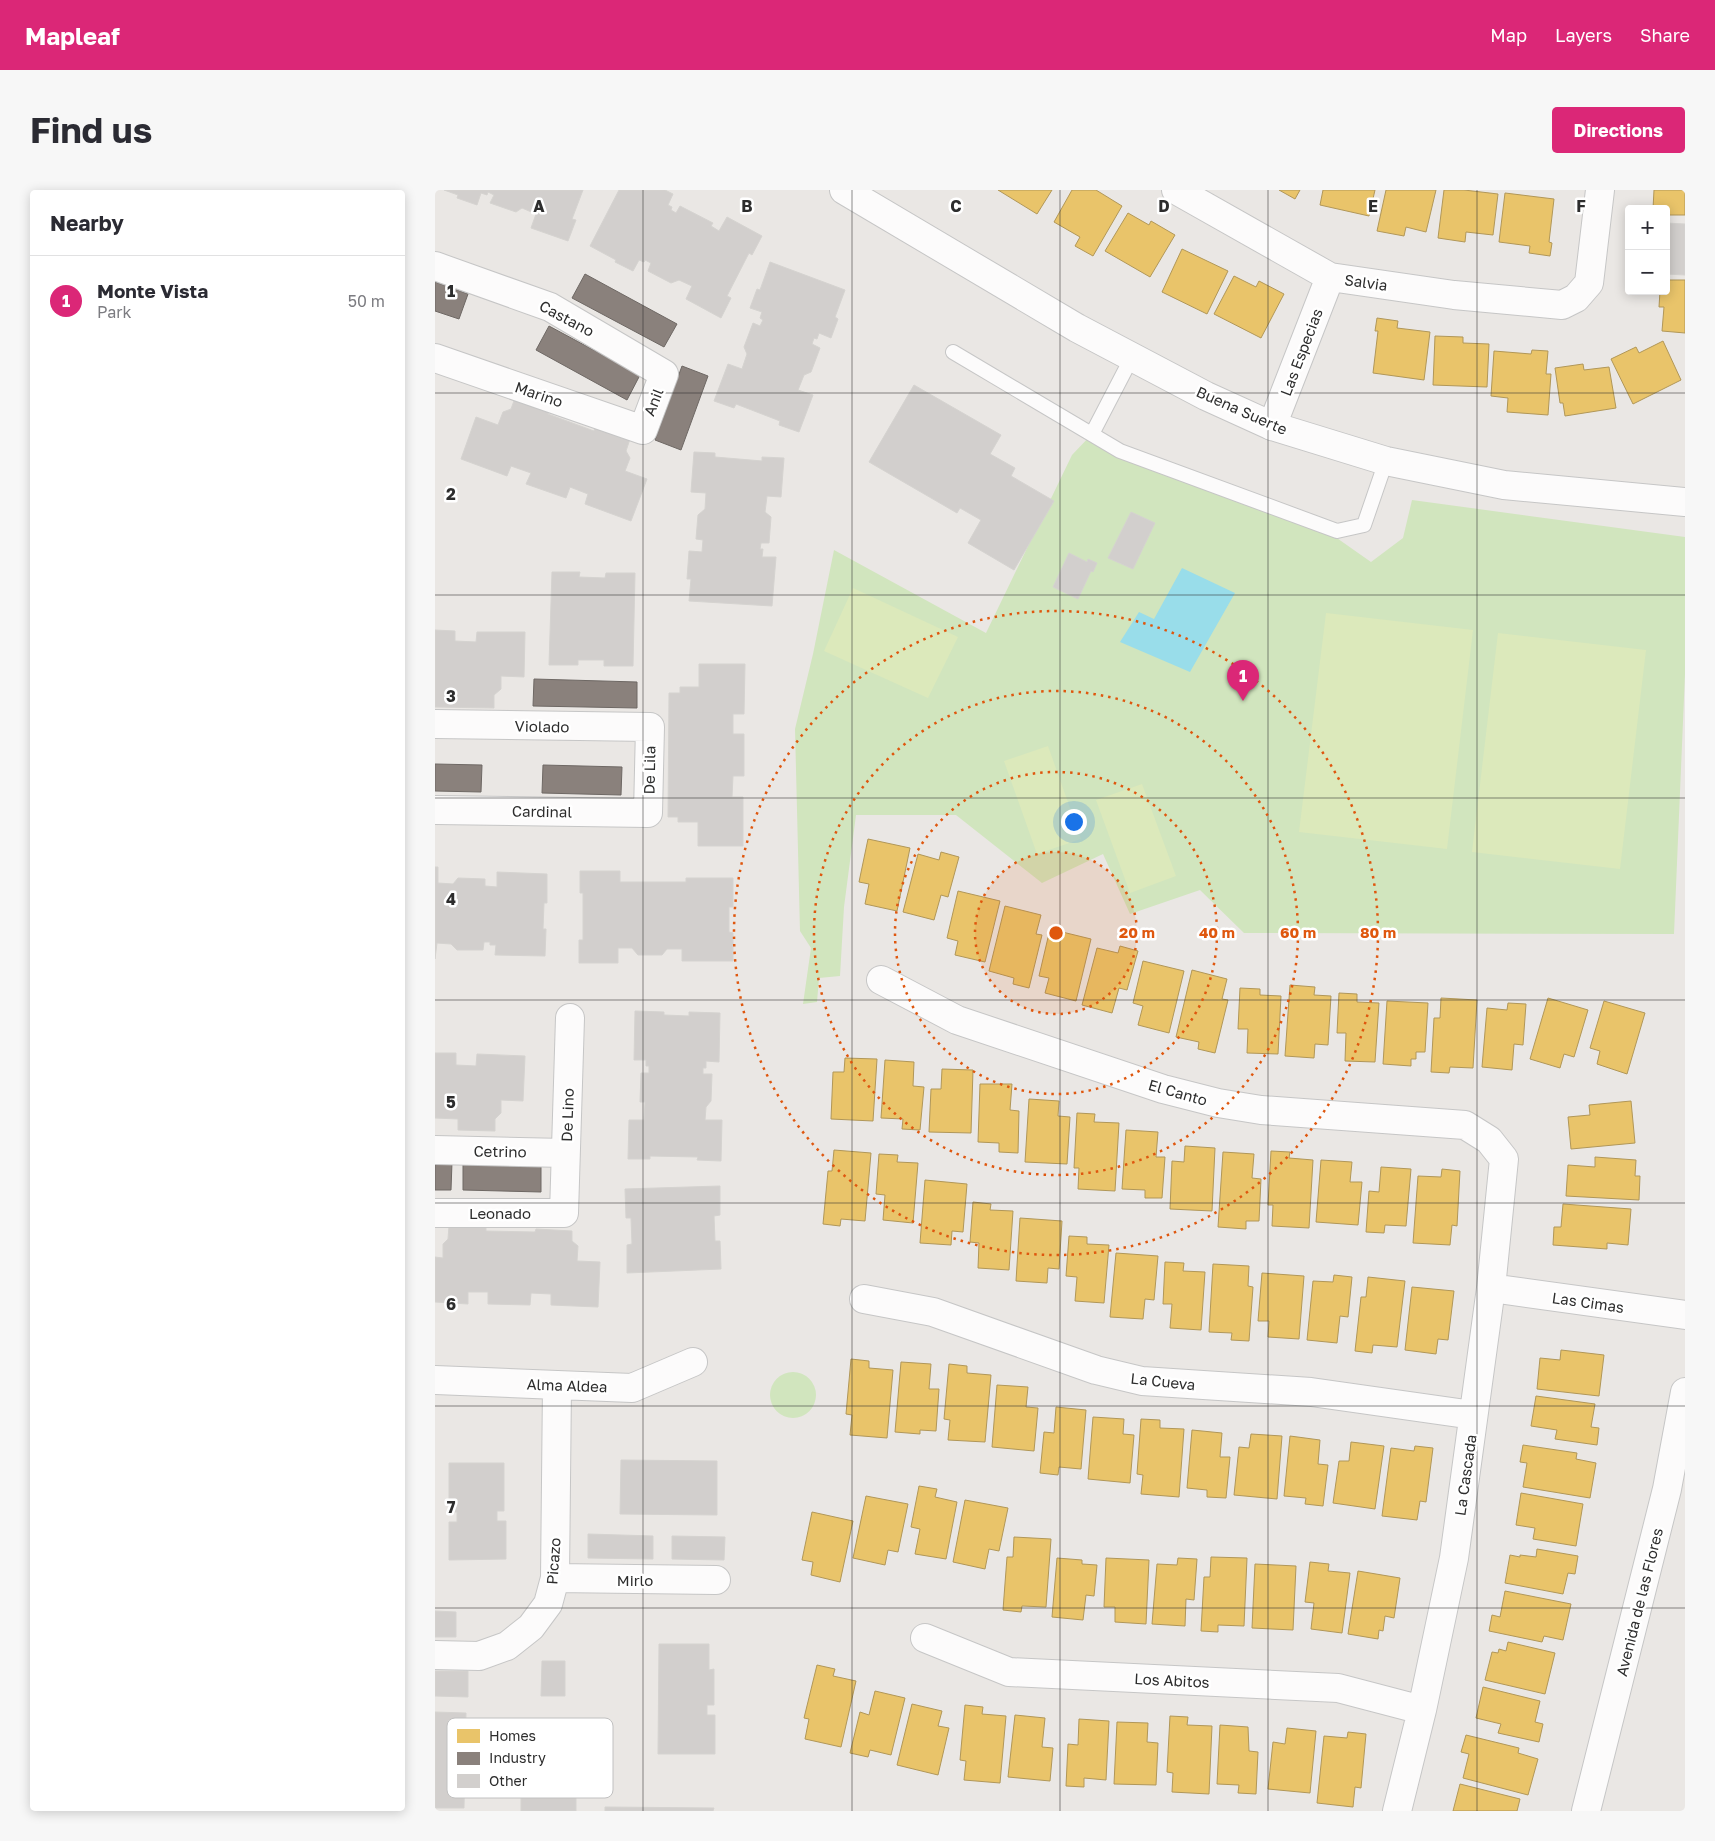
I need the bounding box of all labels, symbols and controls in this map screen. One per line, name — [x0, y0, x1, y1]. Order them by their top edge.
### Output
text: Mapleaf — [25, 21, 120, 50]
text: Map — [1490, 24, 1527, 46]
text: Layers — [1555, 24, 1612, 46]
text: Share — [1640, 24, 1690, 46]
button: Directions — [1552, 107, 1685, 153]
text: Find us — [30, 109, 152, 151]
text: A — [533, 196, 545, 216]
text: B — [741, 196, 753, 216]
text: C — [950, 196, 962, 216]
text: D — [1158, 196, 1170, 216]
text: E — [1368, 196, 1378, 216]
text: F — [1576, 196, 1586, 216]
map controls — [1625, 205, 1670, 295]
button: + — [1625, 205, 1670, 250]
text: Nearby — [50, 210, 124, 236]
button: − — [1625, 250, 1670, 295]
street label: Salvia — [1343, 270, 1389, 294]
text: Monte Vista — [97, 279, 208, 302]
text: 1 — [447, 281, 455, 301]
text: 1 — [62, 291, 70, 311]
text: 50 m — [348, 291, 385, 311]
street label: Castano — [537, 296, 597, 340]
text: Park — [97, 302, 132, 322]
street label: Las Especias — [1276, 306, 1326, 398]
street label: Marino — [513, 377, 565, 411]
street label: Buena Suerte — [1194, 382, 1290, 438]
street label: Anil — [640, 385, 667, 418]
text: 2 — [446, 484, 456, 504]
pin: 1 — [1227, 660, 1259, 701]
text: 3 — [446, 686, 456, 706]
street label: Violado — [515, 717, 569, 735]
street label: De Lila — [640, 745, 658, 795]
street label: Cardinal — [512, 801, 572, 821]
your location — [1061, 809, 1087, 835]
text: 4 — [446, 889, 456, 909]
text: 20 m — [1119, 923, 1155, 941]
text: 40 m — [1199, 923, 1235, 941]
text: 60 m — [1280, 923, 1316, 941]
text: 80 m — [1360, 923, 1396, 941]
centre of rings — [1047, 924, 1065, 942]
street label: El Canto — [1146, 1075, 1210, 1109]
street label: De Lino — [557, 1088, 577, 1142]
text: 5 — [446, 1092, 456, 1112]
street label: Cetrino — [473, 1142, 527, 1160]
street label: Leonado — [469, 1204, 531, 1222]
street label: Las Cimas — [1551, 1288, 1625, 1316]
text: 6 — [446, 1294, 456, 1314]
street label: La Cueva — [1130, 1369, 1196, 1393]
street label: Alma Aldea — [526, 1375, 608, 1395]
street label: La Cascada — [1450, 1433, 1480, 1517]
text: 7 — [447, 1497, 456, 1517]
street label: Avenida de las Flores — [1612, 1526, 1666, 1678]
street label: Picazo — [542, 1537, 564, 1585]
street label: Mirlo — [617, 1571, 653, 1589]
street label: Los Abitos — [1134, 1669, 1210, 1691]
legend — [447, 1718, 613, 1798]
text: Homes — [489, 1727, 536, 1744]
text: Industry — [489, 1749, 546, 1766]
text: Other — [489, 1772, 528, 1789]

